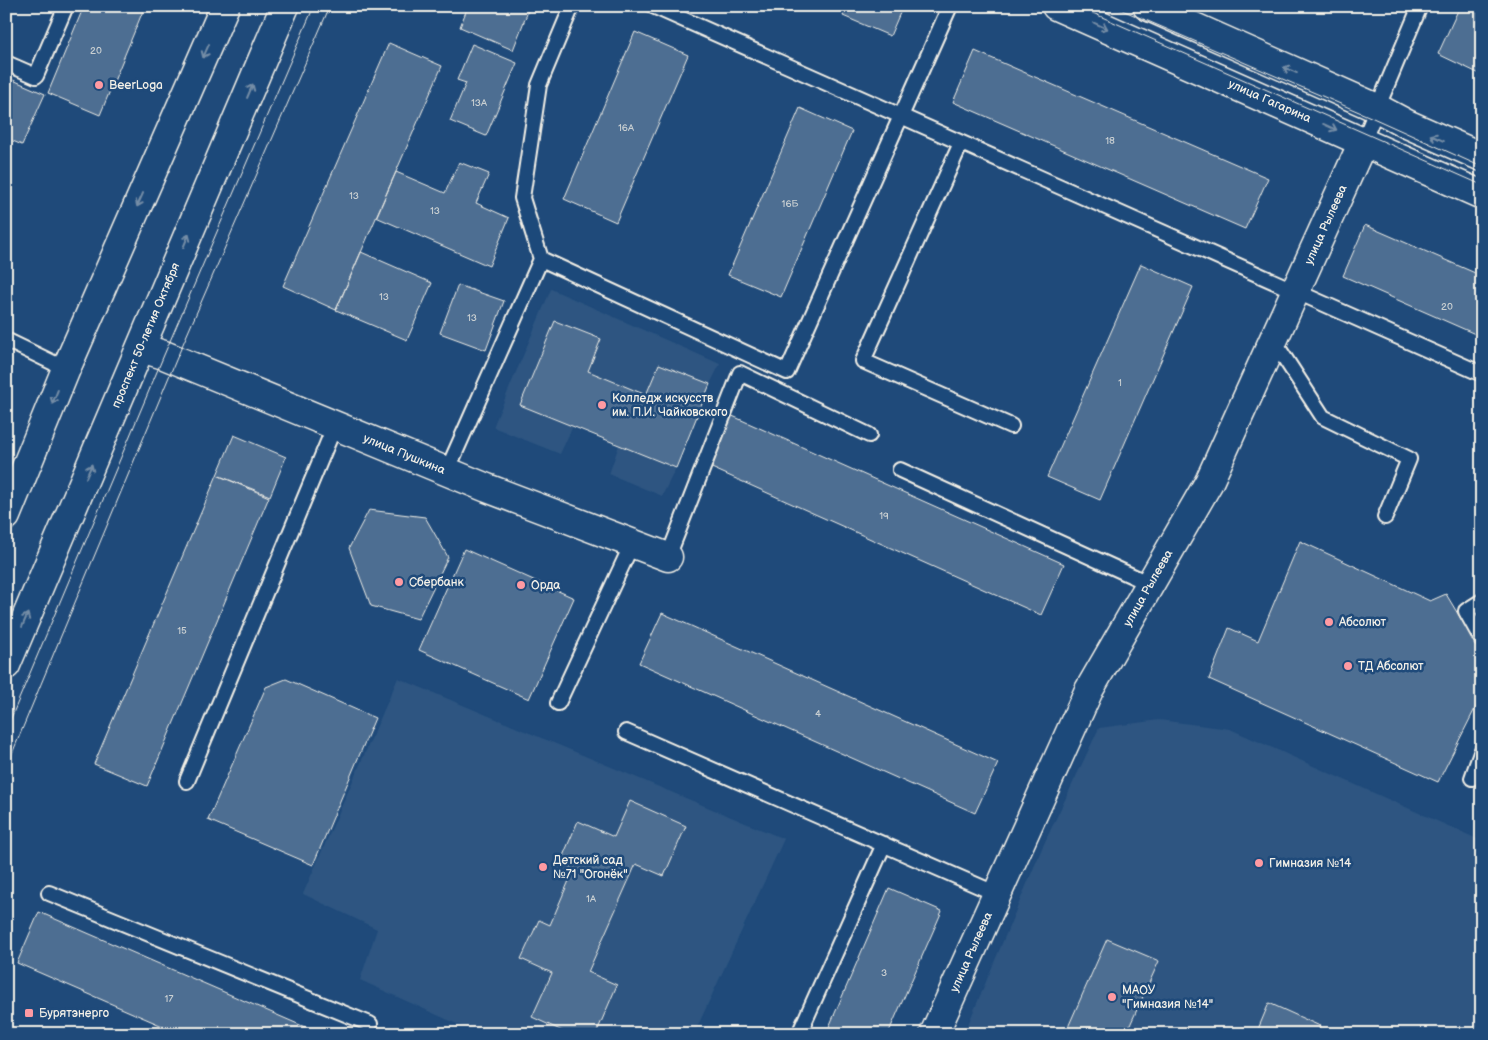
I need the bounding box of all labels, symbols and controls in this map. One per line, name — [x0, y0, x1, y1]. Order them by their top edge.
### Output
one-way arrow — [1093, 21, 1108, 31]
one-way arrow — [200, 43, 210, 58]
house number: 20 — [90, 45, 102, 57]
one-way arrow — [1283, 64, 1298, 74]
street label: улица Гагарина — [1226, 76, 1313, 126]
place label: BeerLoga — [109, 78, 163, 93]
marker: BeerLoga — [93, 79, 105, 91]
one-way arrow — [245, 84, 255, 99]
house number: 13А — [471, 97, 488, 109]
house number: 16А — [618, 122, 635, 134]
one-way arrow — [1322, 122, 1337, 132]
one-way arrow — [1430, 132, 1445, 142]
house number: 18 — [1105, 135, 1115, 147]
street label: улица Рылеева — [1301, 182, 1351, 267]
house number: 13 — [349, 190, 359, 202]
one-way arrow — [135, 192, 145, 207]
house number: 16Б — [782, 198, 799, 210]
house number: 13 — [430, 205, 440, 217]
one-way arrow — [182, 234, 192, 249]
street label: проспект 50-летия Октября — [109, 260, 184, 410]
house number: 13 — [379, 291, 389, 303]
house number: 20 — [1441, 301, 1453, 313]
house number: 13 — [467, 312, 477, 324]
house number: 1 — [1118, 377, 1122, 389]
one-way arrow — [49, 389, 59, 404]
place label: Колледж искусств им. П.И. Чайковского — [612, 391, 728, 420]
marker: Колледж искусств им. П.И. Чайковского — [596, 399, 608, 411]
street label: улица Пушкина — [361, 431, 447, 478]
one-way arrow — [84, 464, 94, 479]
house number: 19 — [879, 510, 889, 522]
street label: улица Рылеева — [1120, 547, 1176, 629]
place label: Сбербанк — [409, 575, 465, 590]
marker: Сбербанк — [393, 576, 405, 588]
place label: Орда — [531, 578, 560, 593]
marker: Орда — [515, 579, 527, 591]
one-way arrow — [21, 613, 31, 628]
place label: Абсолют — [1338, 615, 1386, 630]
marker: Абсолют — [1323, 616, 1335, 628]
house number: 15 — [177, 625, 187, 637]
place label: ТД Абсолют — [1358, 659, 1424, 674]
marker: ТД Абсолют — [1342, 660, 1354, 672]
house number: 4 — [815, 708, 821, 720]
place label: Детский сад №71 "Огонёк" — [553, 853, 628, 882]
place label: Гимназия №14 — [1269, 856, 1352, 871]
marker: Гимназия №14 — [1253, 857, 1265, 869]
marker: Детский сад №71 "Огонёк" — [537, 861, 549, 873]
house number: 1А — [586, 893, 597, 905]
street label: улица Рылеева — [947, 910, 996, 995]
house number: 3 — [881, 967, 887, 979]
place label: МАОУ "Гимназия №14" — [1122, 983, 1213, 1012]
marker: МАОУ "Гимназия №14" — [1106, 991, 1118, 1003]
house number: 17 — [165, 993, 173, 1005]
place label: Бурятэнерго — [39, 1006, 109, 1021]
marker: Бурятэнерго — [23, 1007, 35, 1019]

